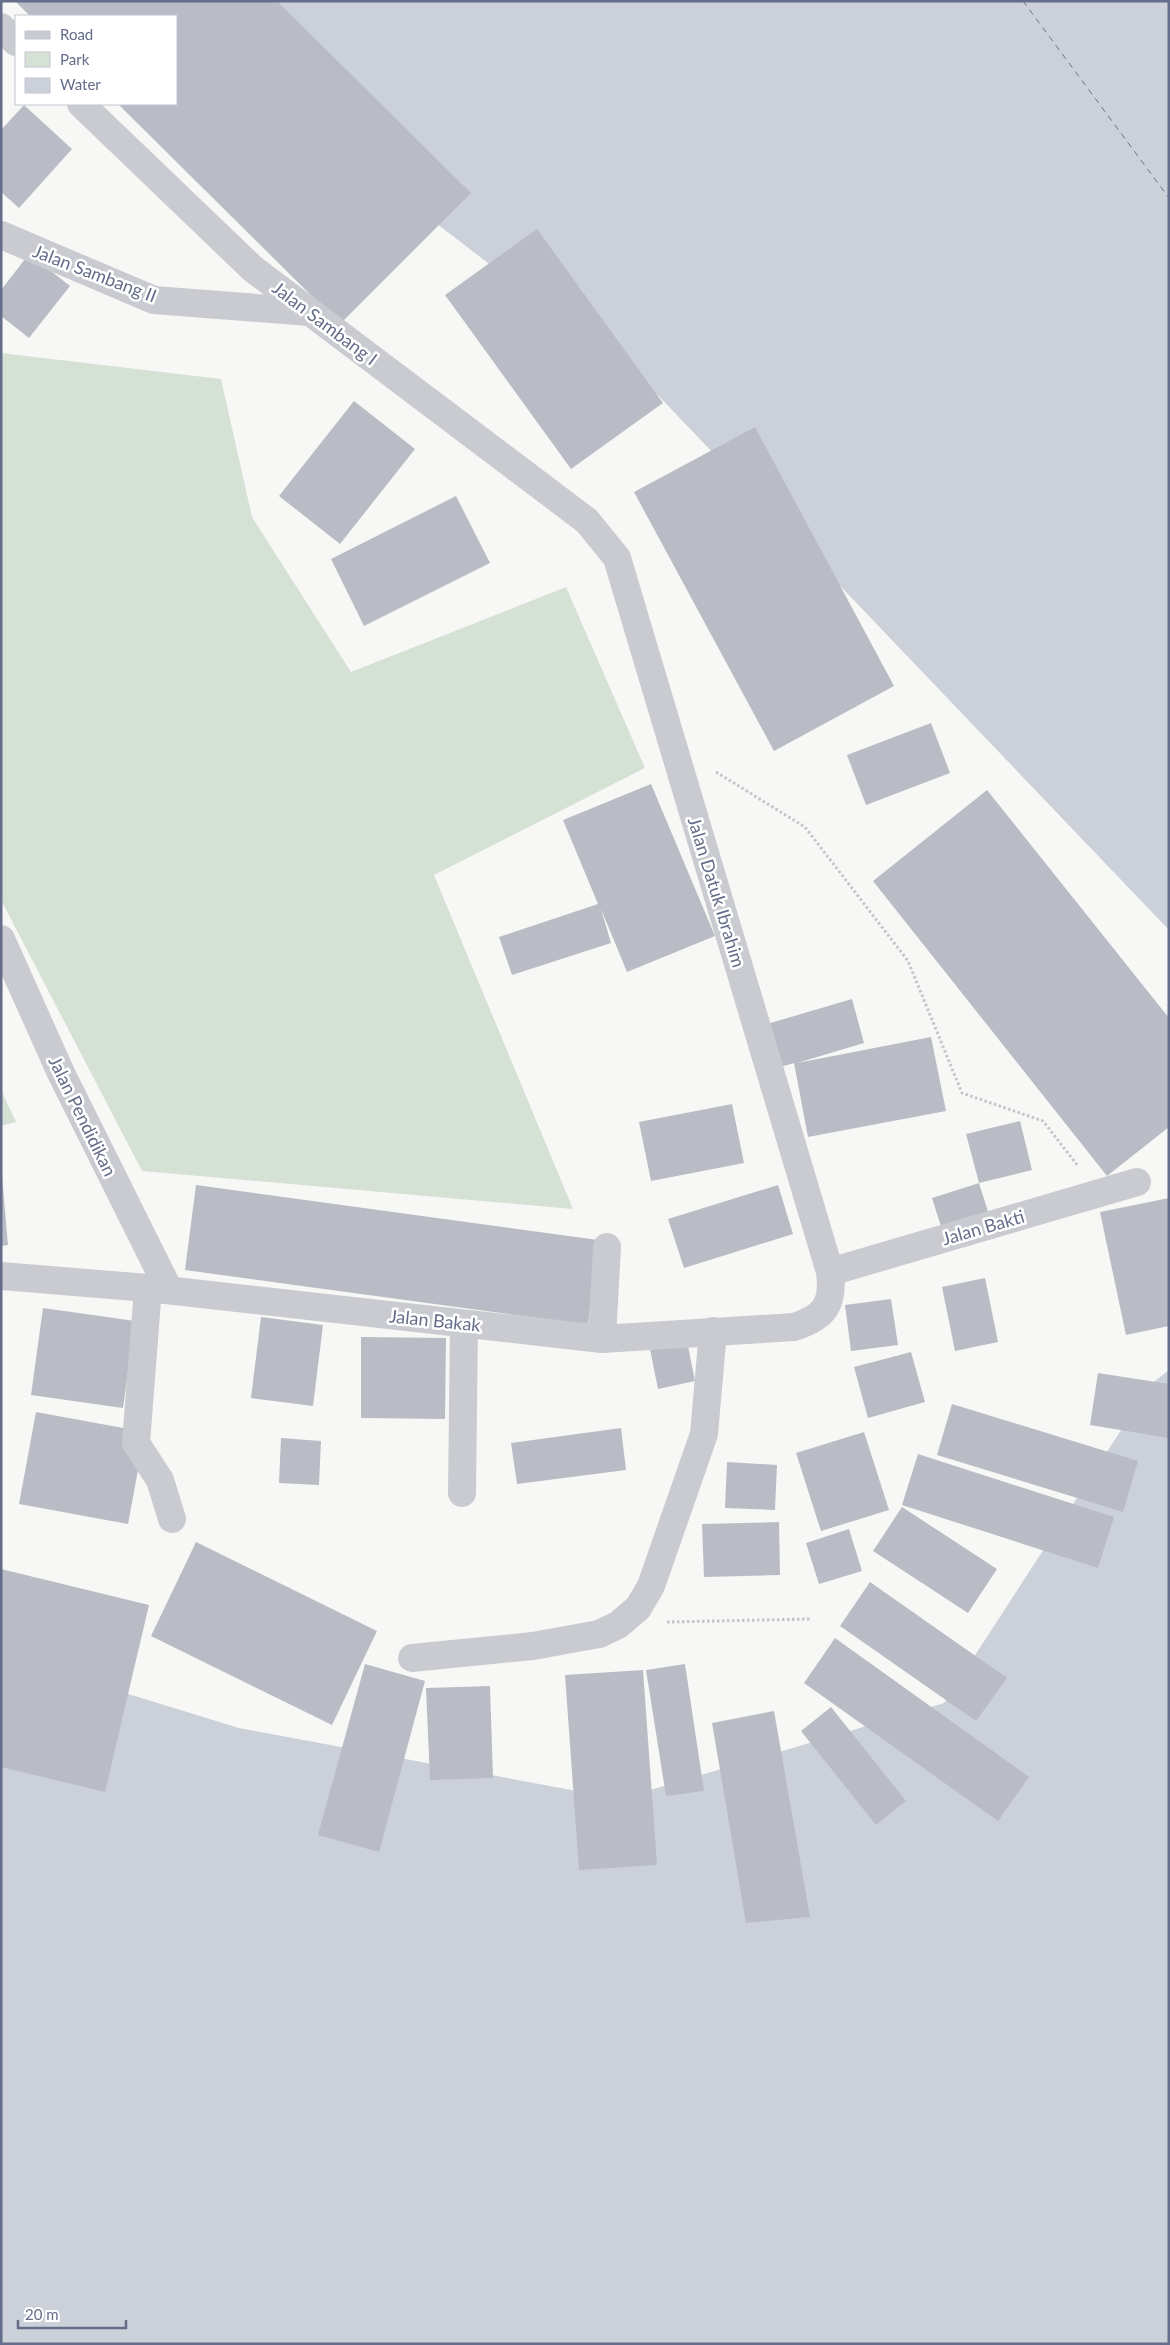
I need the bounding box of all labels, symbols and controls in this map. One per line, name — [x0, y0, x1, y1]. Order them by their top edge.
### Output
legend — [15, 15, 178, 105]
text: Road — [60, 25, 93, 43]
text: Park — [60, 50, 90, 68]
text: Water — [60, 75, 101, 93]
street label: Jalan Sambang II — [30, 239, 160, 307]
street label: Jalan Sambang I — [268, 276, 382, 370]
street label: Jalan Datuk Ibrahim — [684, 814, 750, 970]
street label: Jalan Pendidikan — [44, 1052, 122, 1180]
street label: Jalan Bakti — [939, 1205, 1027, 1249]
street label: Jalan Bakak — [388, 1304, 483, 1336]
scale bar — [18, 2298, 125, 2330]
text: 20 m — [25, 2305, 59, 2323]

